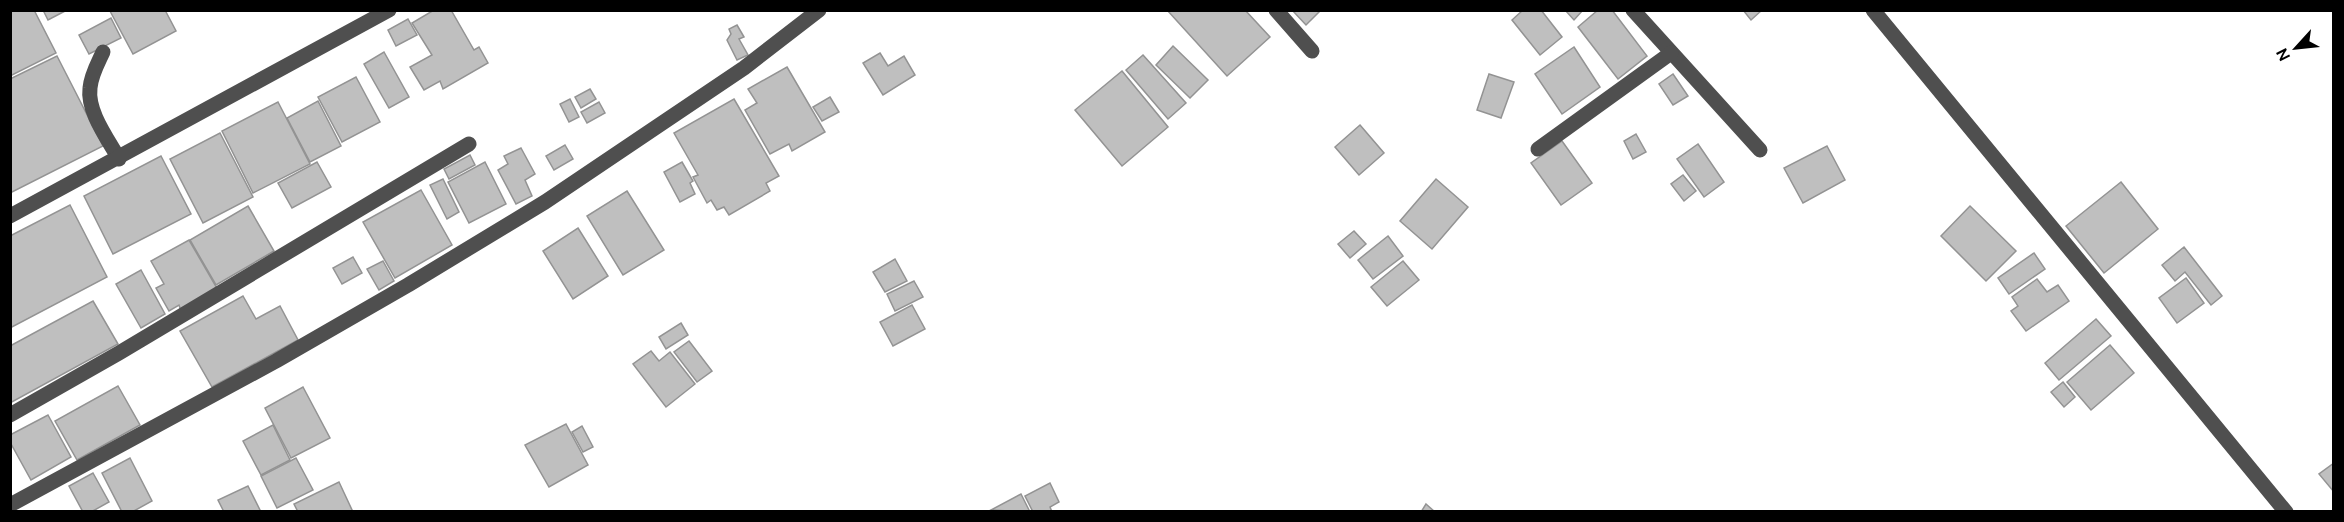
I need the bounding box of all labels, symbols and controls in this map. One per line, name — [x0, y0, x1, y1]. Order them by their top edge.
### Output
north arrow — [2266, 18, 2326, 78]
text: N — [2272, 45, 2293, 64]

